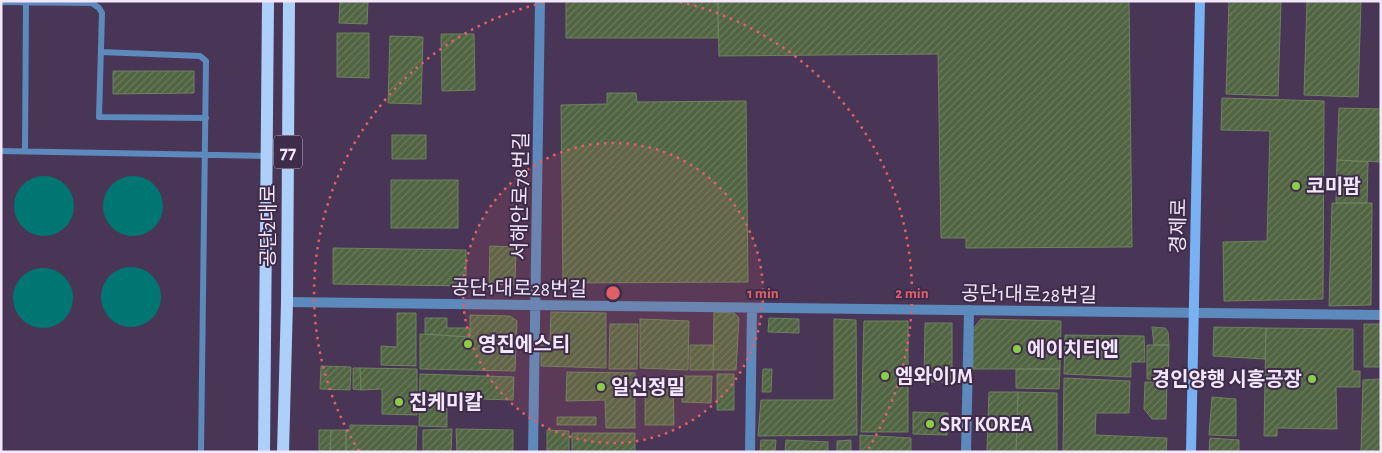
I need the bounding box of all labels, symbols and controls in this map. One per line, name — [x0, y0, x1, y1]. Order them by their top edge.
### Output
street label: 서해안로78번길 — [509, 132, 532, 260]
road number: 77 — [274, 136, 302, 168]
place label: 코미팜 — [1306, 176, 1361, 197]
marker: 코미팜 — [1290, 180, 1302, 192]
street label: 공단2대로 — [258, 185, 279, 267]
street label: 경제로 — [1168, 198, 1189, 254]
street label: 공단1대로28번길 — [451, 277, 587, 300]
street label: 공단1대로28번길 — [961, 283, 1097, 306]
centre of rings — [604, 284, 622, 302]
text: 1 min — [747, 286, 779, 301]
text: 2 min — [895, 286, 929, 301]
place label: 영진에스티 — [478, 334, 570, 355]
marker: 영진에스티 — [462, 338, 474, 350]
place label: 에이치티엔 — [1027, 339, 1119, 360]
marker: 에이치티엔 — [1011, 343, 1023, 355]
place label: 엠와이JM — [895, 366, 973, 387]
place label: 경인양행 시흥공장 — [1152, 369, 1302, 390]
marker: 엠와이JM — [879, 370, 891, 382]
marker: 경인양행 시흥공장 — [1306, 373, 1318, 385]
place label: 일신정밀 — [611, 377, 685, 398]
marker: 일신정밀 — [595, 381, 607, 393]
place label: 진케미칼 — [409, 392, 483, 413]
marker: 진케미칼 — [393, 396, 405, 408]
place label: SRT KOREA — [940, 415, 1032, 435]
marker: SRT KOREA — [924, 418, 936, 430]

